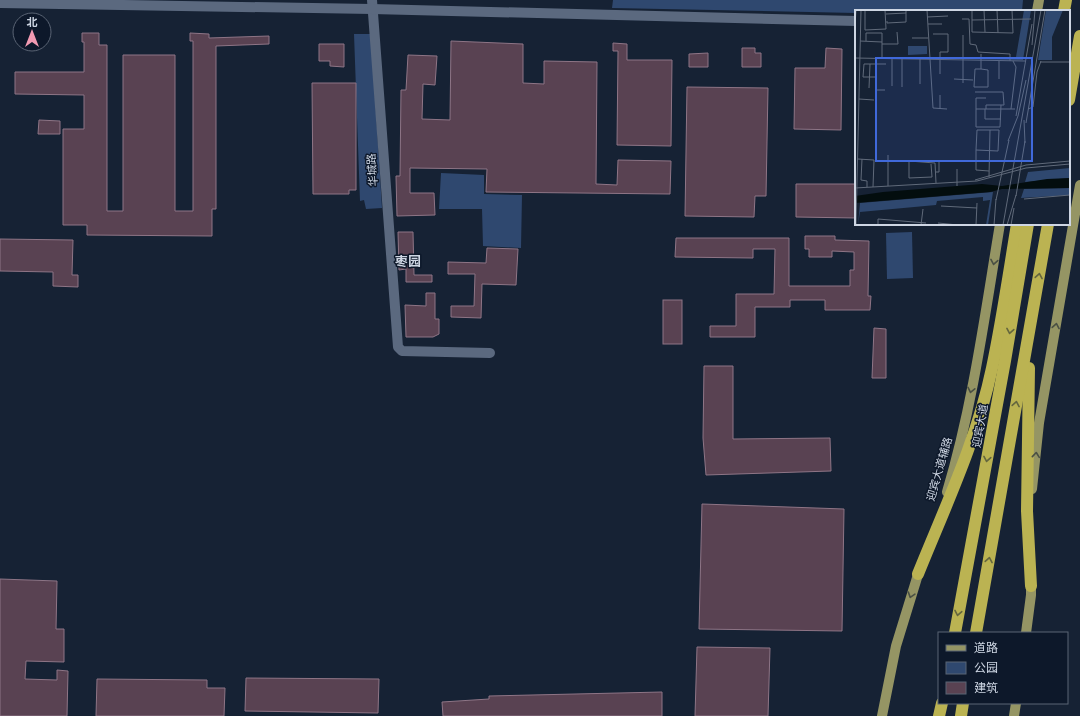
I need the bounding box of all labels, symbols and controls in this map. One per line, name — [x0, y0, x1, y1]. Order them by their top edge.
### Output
inset map — [855, 10, 1070, 225]
north arrow — [12, 12, 52, 52]
text: 北 — [27, 14, 38, 29]
street label: 华城路 — [363, 153, 380, 187]
district label: 枣园 — [395, 252, 421, 270]
one-way arrow — [990, 259, 999, 266]
one-way arrow — [1034, 273, 1042, 279]
one-way arrow — [1051, 323, 1060, 329]
one-way arrow — [1006, 328, 1015, 335]
one-way arrow — [968, 387, 976, 394]
one-way arrow — [1012, 401, 1020, 407]
street label: 迎宾大道 — [968, 403, 991, 449]
street label: 迎宾大道辅路 — [922, 435, 955, 503]
one-way arrow — [1031, 452, 1040, 458]
one-way arrow — [983, 456, 992, 463]
one-way arrow — [985, 557, 993, 563]
one-way arrow — [907, 592, 915, 599]
one-way arrow — [955, 610, 963, 617]
legend — [938, 632, 1068, 704]
text: 道路 — [974, 639, 998, 656]
text: 公园 — [974, 659, 998, 676]
text: 建筑 — [974, 679, 998, 696]

